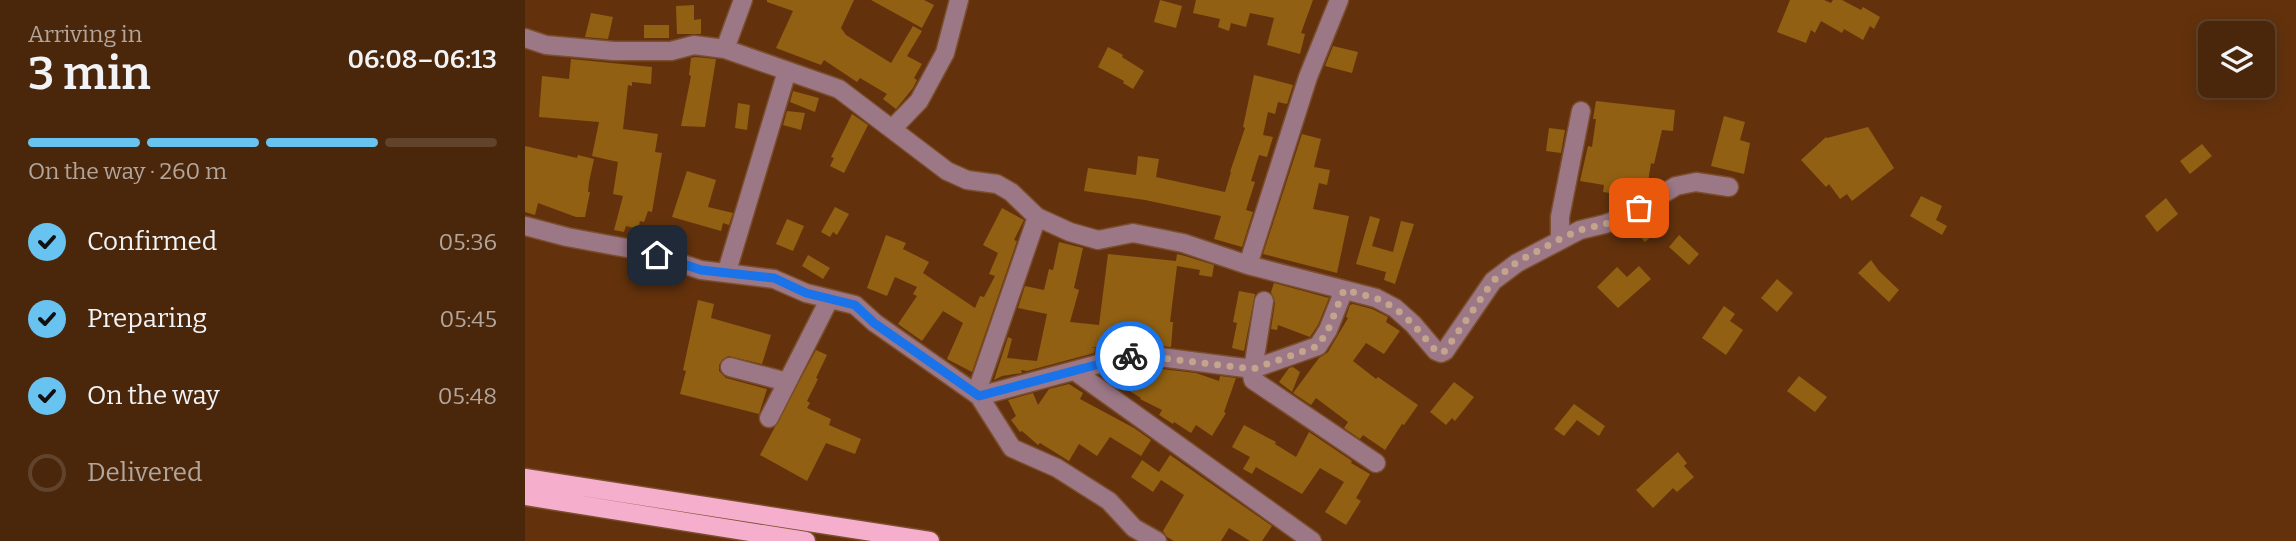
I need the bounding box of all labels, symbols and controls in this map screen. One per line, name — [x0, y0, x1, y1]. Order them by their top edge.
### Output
text: Arriving in — [28, 20, 142, 48]
map controls — [2198, 21, 2275, 98]
button: layers — [2198, 21, 2275, 98]
text: 06:08–06:13 — [347, 44, 497, 75]
text: 3 min — [28, 46, 151, 101]
text: On the way · 260 m — [28, 157, 227, 185]
pin — [1609, 178, 1669, 238]
icon: bag — [1620, 189, 1658, 227]
icon: check — [28, 223, 66, 261]
pin — [627, 225, 687, 285]
text: Confirmed — [87, 226, 217, 257]
text: 05:36 — [439, 228, 497, 256]
icon: home — [638, 236, 676, 274]
icon: check — [28, 300, 66, 338]
text: Preparing — [87, 303, 207, 334]
text: 05:45 — [439, 305, 497, 333]
courier — [1095, 321, 1165, 391]
icon: bike — [1111, 337, 1149, 375]
icon: check — [28, 377, 66, 415]
text: On the way — [87, 380, 220, 411]
text: 05:48 — [438, 382, 497, 410]
text: Delivered — [87, 457, 202, 488]

